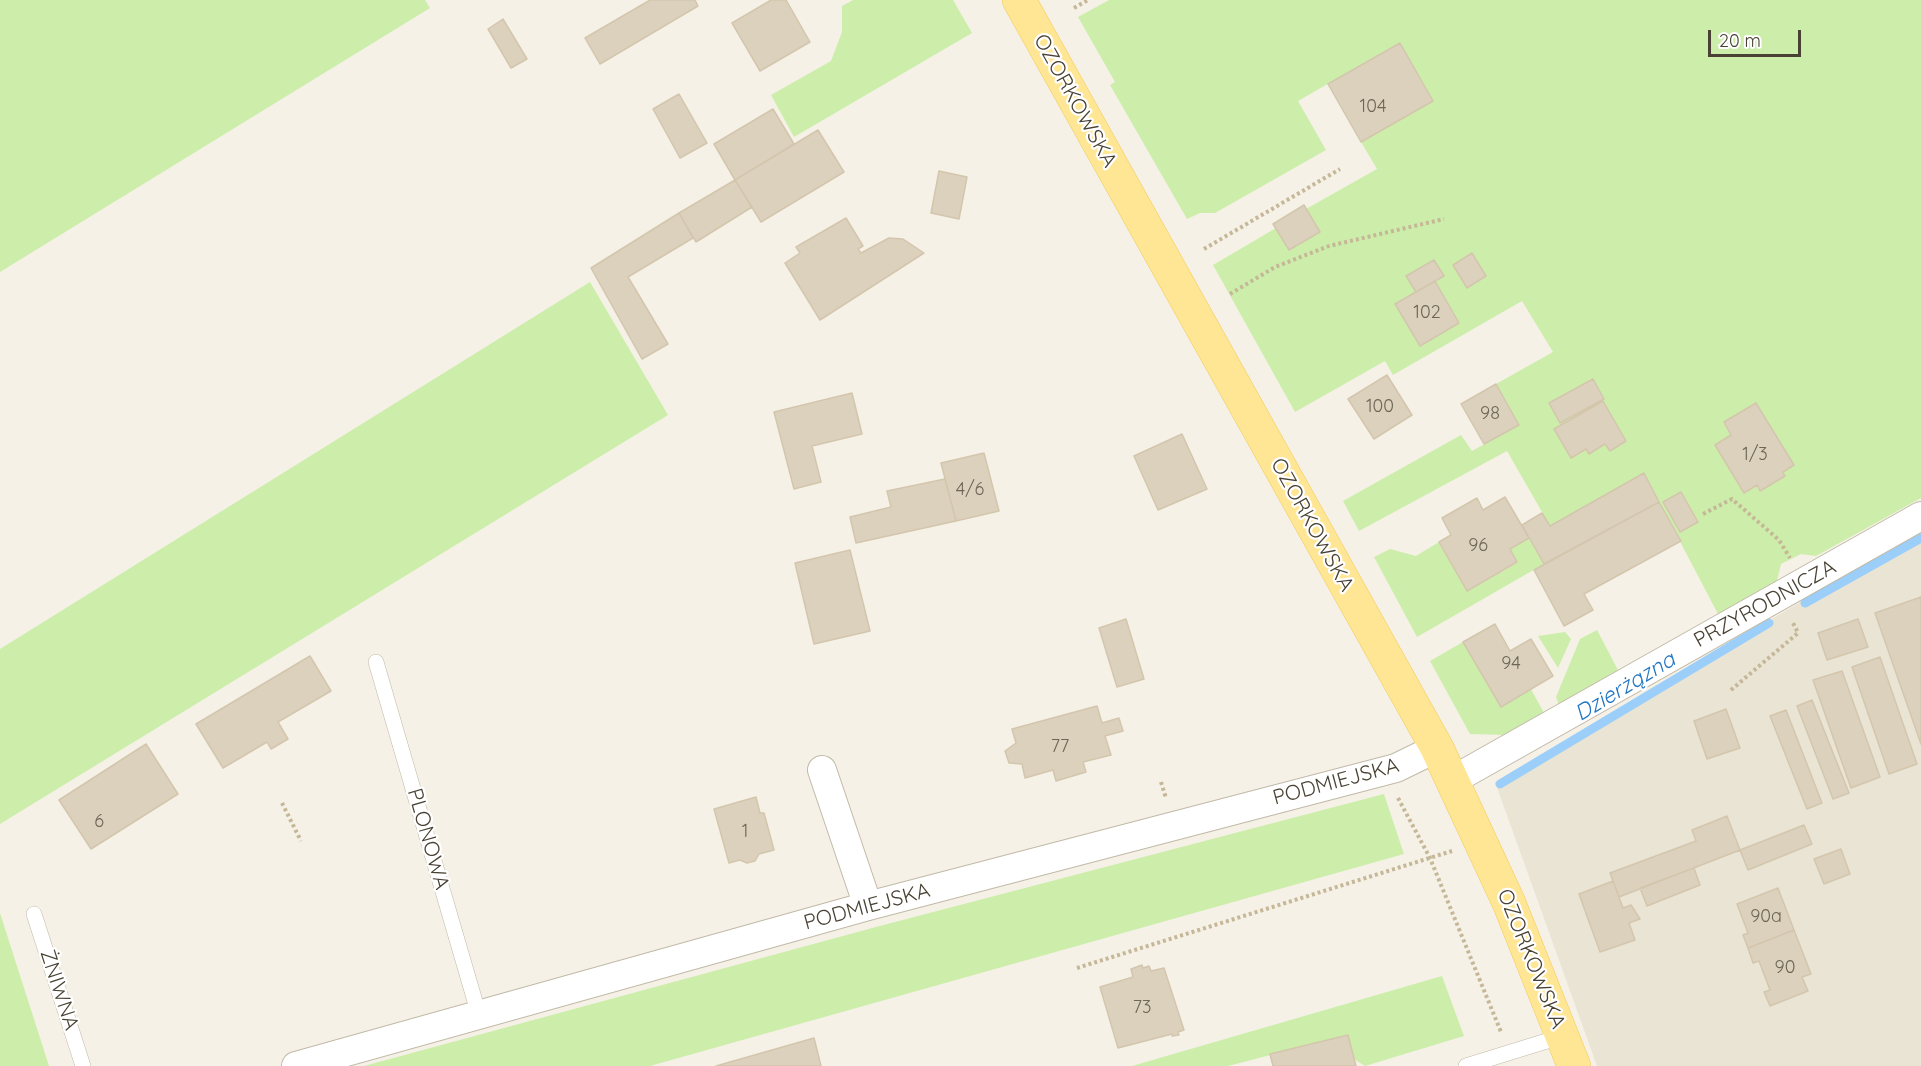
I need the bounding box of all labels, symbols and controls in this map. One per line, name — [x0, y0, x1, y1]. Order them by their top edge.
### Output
scale bar — [1711, 18, 1804, 56]
text: 20 m — [1719, 29, 1761, 52]
street label: OZORKOWSKA — [1028, 30, 1122, 172]
house number: 104 — [1360, 96, 1386, 118]
house number: 102 — [1413, 302, 1441, 324]
house number: 100 — [1366, 396, 1394, 418]
house number: 98 — [1480, 403, 1500, 425]
house number: 1/3 — [1742, 444, 1768, 466]
street label: OZORKOWSKA — [1265, 454, 1359, 596]
house number: 4/6 — [956, 479, 984, 501]
house number: 96 — [1468, 535, 1488, 557]
street label: PRZYRODNICZA — [1690, 555, 1840, 653]
water label: Dzierżązna — [1570, 647, 1680, 727]
house number: 94 — [1501, 653, 1521, 675]
house number: 77 — [1051, 736, 1069, 758]
street label: PODMIEJSKA — [1270, 753, 1402, 811]
street label: PLONOWA — [402, 785, 454, 893]
house number: 6 — [94, 811, 104, 833]
house number: 1 — [742, 821, 748, 843]
street label: PODMIEJSKA — [801, 878, 933, 936]
street label: OZORKOWSKA — [1492, 885, 1570, 1033]
house number: 90a — [1750, 906, 1782, 928]
street label: ŻNIWNA — [34, 947, 84, 1033]
house number: 90 — [1775, 957, 1795, 979]
house number: 73 — [1133, 997, 1151, 1019]

